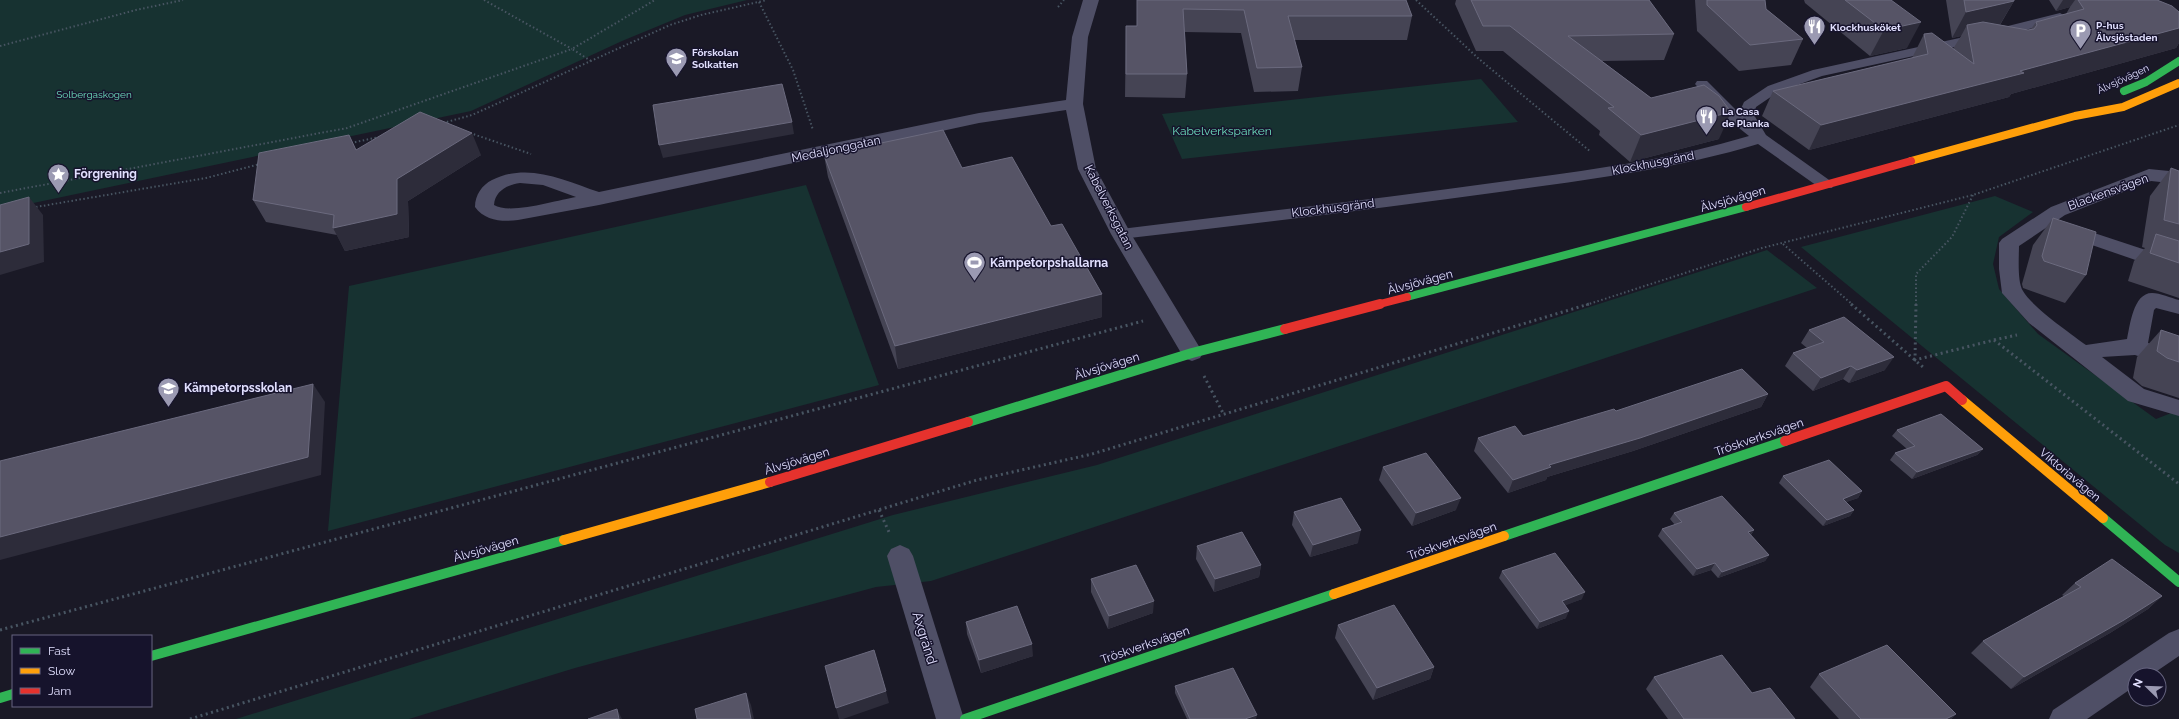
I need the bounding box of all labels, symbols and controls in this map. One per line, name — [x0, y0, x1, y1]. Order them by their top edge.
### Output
restaurant icon: Klockhusköket — [1801, 14, 1827, 47]
parking icon: P-hus Älvsjöstaden — [2067, 18, 2093, 51]
place label: P-hus Älvsjöstaden — [2096, 20, 2158, 43]
place label: Klockhusköket — [1830, 22, 1901, 33]
school or university icon: Förskolan Solkatten — [664, 45, 690, 78]
place label: Förskolan Solkatten — [692, 47, 739, 70]
street label: Älvsjövägen — [2095, 62, 2151, 96]
park label: Solbergaskogen — [56, 89, 132, 100]
restaurant icon: La Casa de Planka — [1694, 104, 1720, 137]
place label: La Casa de Planka — [1722, 106, 1770, 129]
park label: Kabelverksparken — [1172, 124, 1272, 138]
street label: Medaljonggatan — [790, 133, 882, 165]
street label: Klockhusgränd — [1611, 148, 1695, 178]
place icon: Förgrening — [46, 161, 72, 194]
street label: Kabelverksgatan — [1082, 162, 1136, 252]
place label: Förgrening — [74, 167, 137, 181]
street label: Blackensvägen — [2066, 171, 2150, 213]
street label: Älvsjövägen — [1699, 183, 1767, 215]
street label: Klockhusgränd — [1291, 196, 1375, 220]
sports icon: Kämpetorpshallarna — [962, 250, 988, 283]
place label: Kämpetorpshallarna — [990, 256, 1108, 270]
street label: Älvsjövägen — [1386, 267, 1454, 297]
street label: Älvsjövägen — [1073, 350, 1141, 382]
school or university icon: Kämpetorpsskolan — [156, 375, 182, 408]
place label: Kämpetorpsskolan — [184, 381, 292, 395]
street label: Tröskverksvägen — [1713, 415, 1805, 459]
street label: Älvsjövägen — [763, 445, 831, 477]
street label: Viktoriavägen — [2037, 445, 2103, 505]
street label: Tröskverksvägen — [1406, 519, 1498, 563]
street label: Älvsjövägen — [452, 533, 520, 565]
street label: Axgränd — [909, 610, 941, 666]
street label: Tröskverksvägen — [1099, 623, 1191, 667]
legend — [12, 635, 152, 707]
text: Fast — [48, 644, 71, 658]
text: Slow — [48, 664, 75, 678]
north arrow — [2127, 667, 2167, 707]
text: N — [2131, 677, 2146, 690]
text: Jam — [48, 684, 71, 698]

